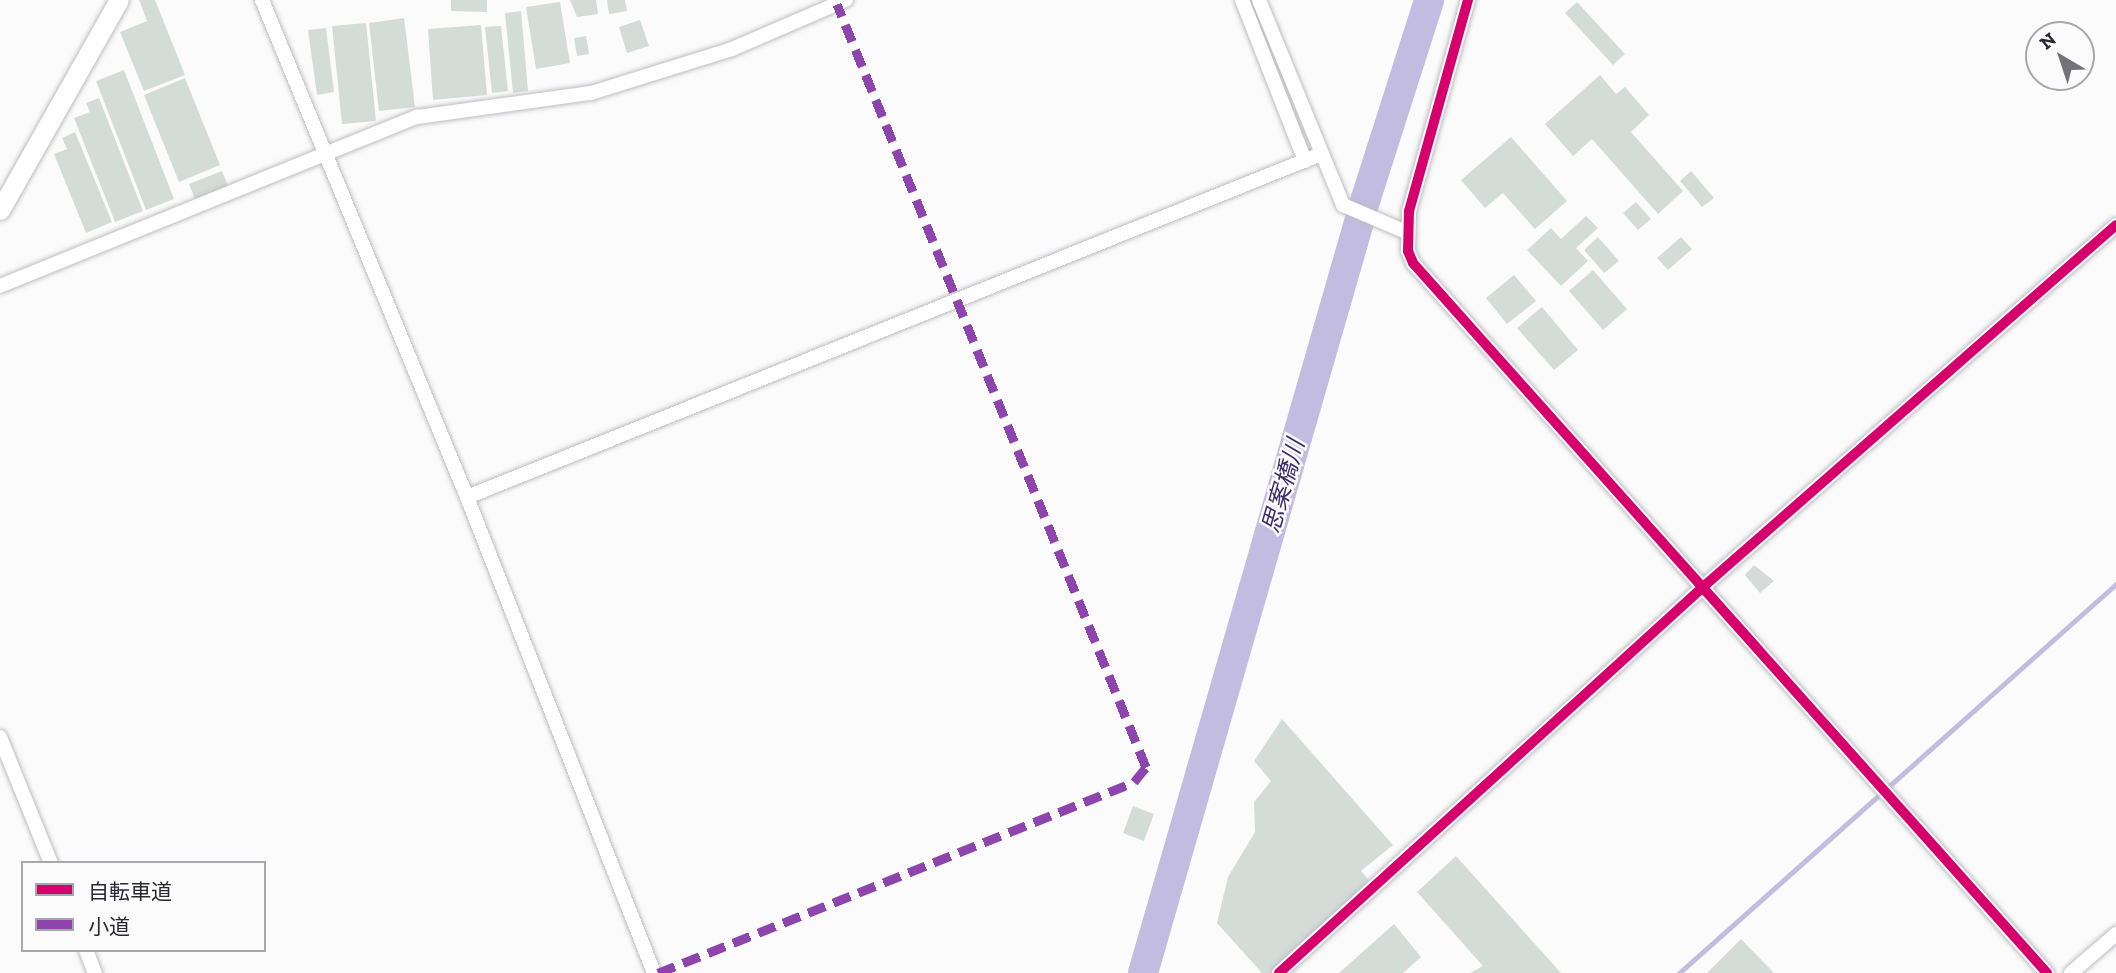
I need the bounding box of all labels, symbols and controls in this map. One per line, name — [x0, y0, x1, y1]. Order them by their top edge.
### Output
north arrow — [2025, 21, 2095, 91]
text: N — [2035, 27, 2061, 54]
water label: 思案橋川 — [1256, 436, 1310, 536]
legend — [21, 861, 266, 952]
text: 自転車道 — [88, 879, 172, 904]
text: 小道 — [88, 914, 130, 939]

